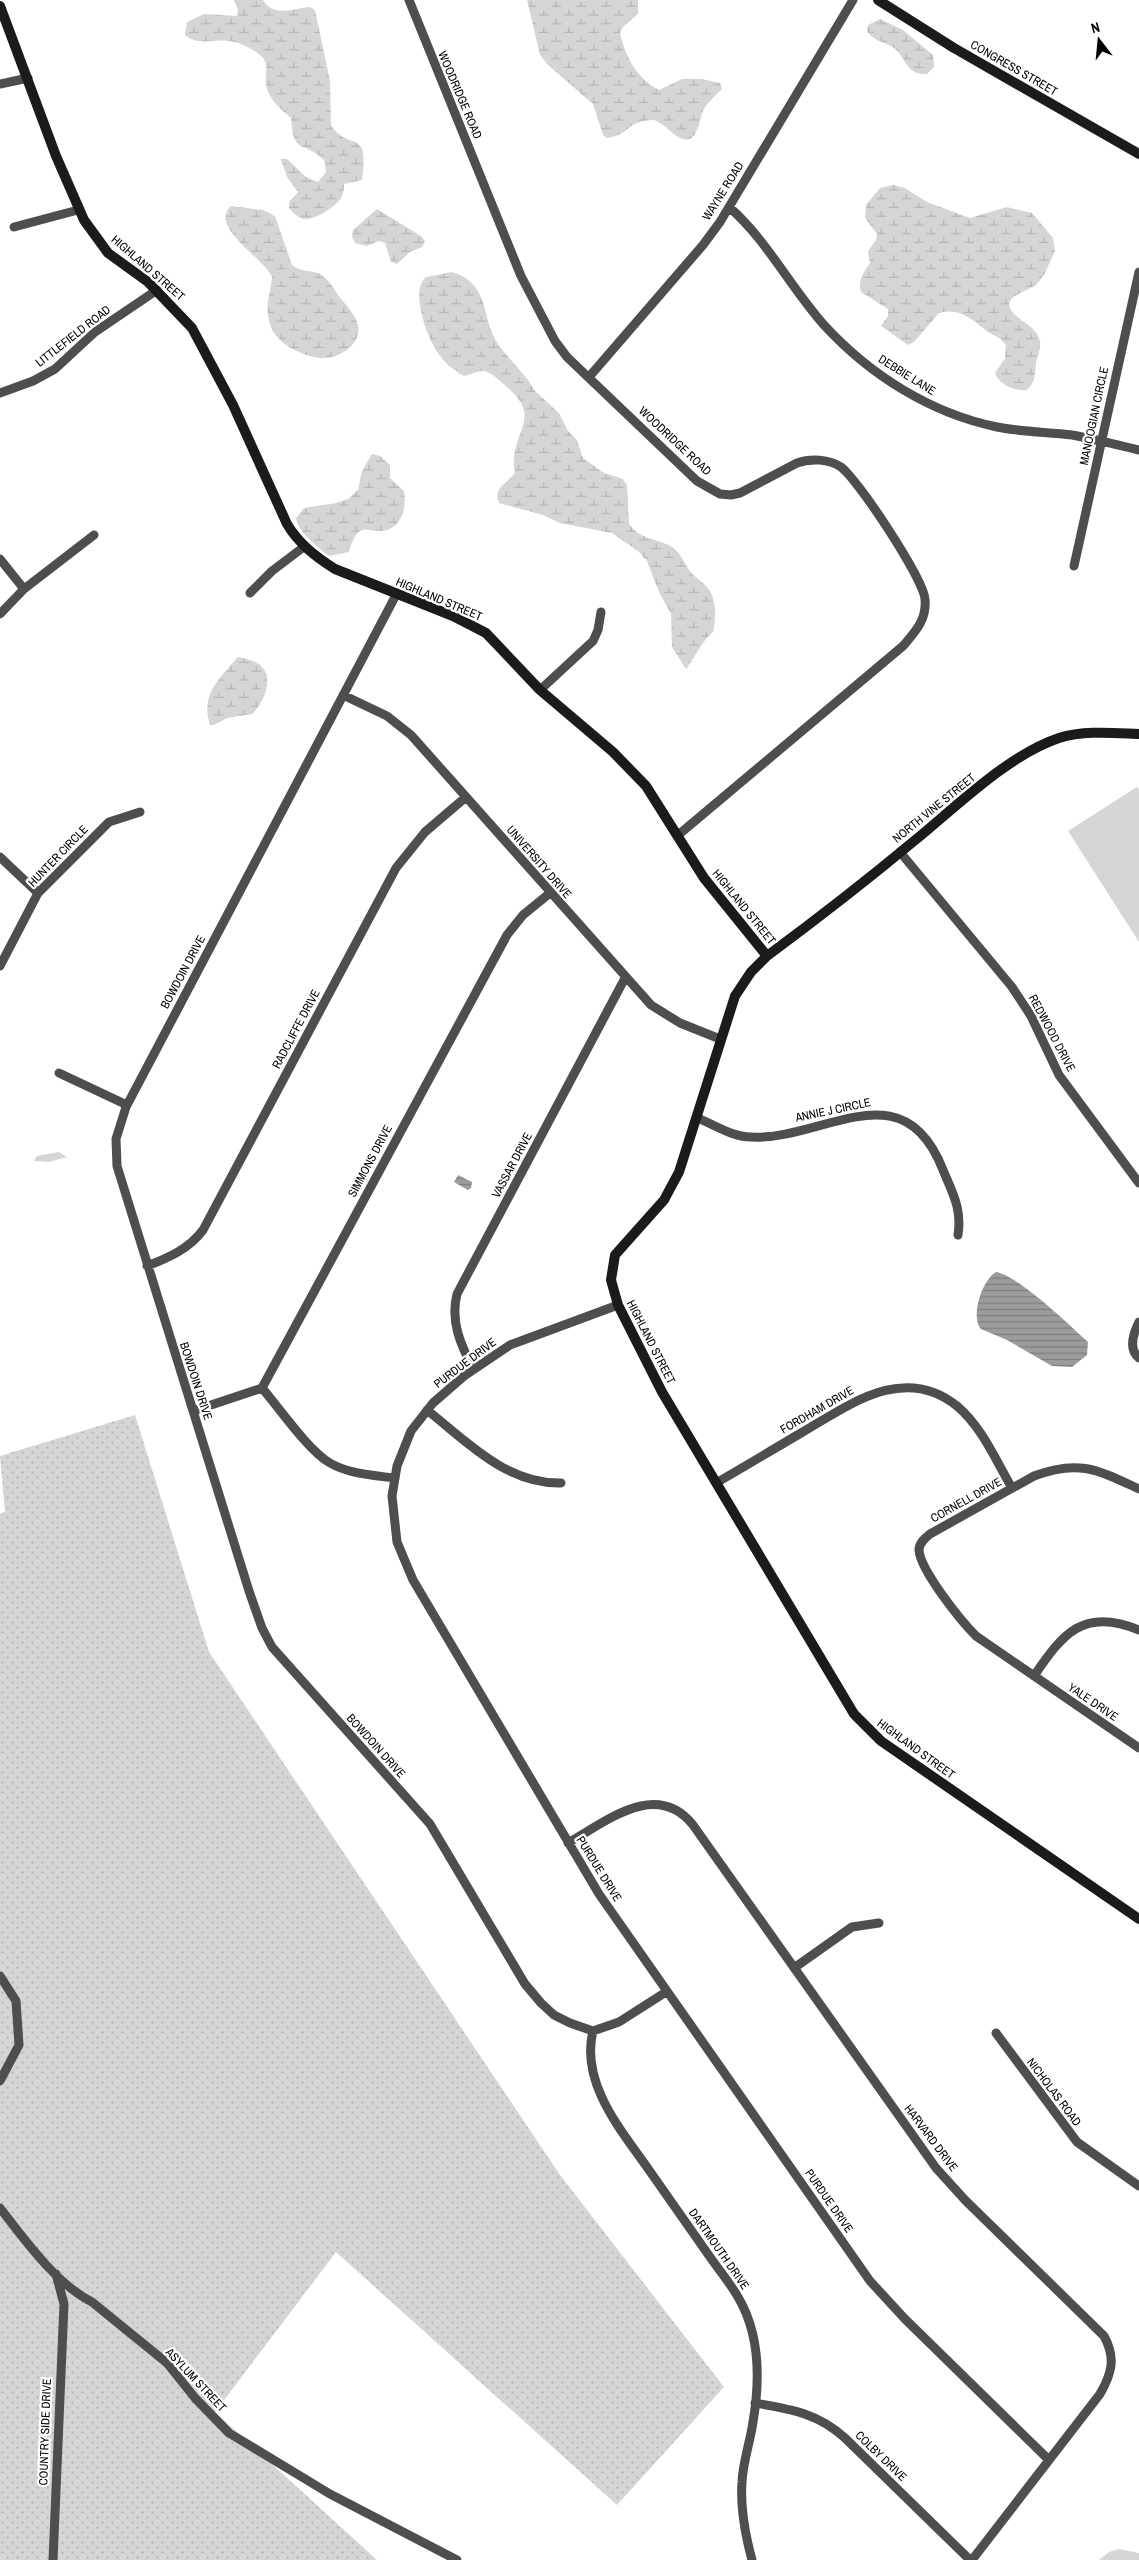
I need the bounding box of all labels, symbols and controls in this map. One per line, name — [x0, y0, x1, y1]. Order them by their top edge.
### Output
north arrow — [1074, 15, 1124, 65]
text: N — [1089, 18, 1102, 37]
street label: CONGRESS STREET — [968, 37, 1060, 99]
street label: WOODRIDGE ROAD — [434, 49, 486, 141]
street label: WAYNE ROAD — [699, 159, 747, 223]
street label: HIGHLAND STREET — [108, 232, 188, 304]
street label: LITTLEFIELD ROAD — [32, 302, 114, 370]
street label: DEBBIE LANE — [875, 351, 939, 399]
street label: MANOOGIAN CIRCLE — [1076, 365, 1112, 467]
street label: WOODRIDGE ROAD — [635, 403, 715, 479]
street label: HIGHLAND STREET — [393, 574, 485, 624]
street label: NORTH VINE STREET — [889, 770, 979, 846]
street label: HUNTER CIRCLE — [25, 822, 91, 890]
street label: UNIVERSITY DRIVE — [503, 822, 575, 902]
street label: HIGHLAND STREET — [709, 866, 779, 948]
street label: BOWDOIN DRIVE — [157, 933, 209, 1011]
street label: RADCLIFFE DRIVE — [268, 987, 324, 1071]
street label: REDWOOD DRIVE — [1025, 992, 1079, 1074]
street label: ANNIE J CIRCLE — [793, 1094, 872, 1126]
street label: SIMMONS DRIVE — [344, 1122, 396, 1200]
street label: VASSAR DRIVE — [488, 1129, 536, 1201]
street label: HIGHLAND STREET — [623, 1297, 679, 1387]
street label: PURDUE DRIVE — [430, 1334, 500, 1392]
street label: BOWDOIN DRIVE — [176, 1340, 216, 1422]
street label: FORDHAM DRIVE — [777, 1382, 857, 1438]
street label: CORNELL DRIVE — [928, 1474, 1004, 1526]
street label: YALE DRIVE — [1065, 1679, 1121, 1725]
street label: BOWDOIN DRIVE — [343, 1711, 409, 1781]
street label: HIGHLAND STREET — [874, 1715, 958, 1783]
street label: PURDUE DRIVE — [573, 1833, 625, 1905]
street label: NICHOLAS ROAD — [1023, 2055, 1085, 2129]
street label: HARVARD DRIVE — [901, 2101, 961, 2175]
street label: PURDUE DRIVE — [801, 2166, 857, 2236]
street label: DARTMOUTH DRIVE — [685, 2205, 753, 2293]
street label: ASYLUM STREET — [161, 2344, 230, 2415]
street label: COUNTRY SIDE DRIVE — [35, 2378, 55, 2486]
street label: COLBY DRIVE — [852, 2427, 910, 2485]

